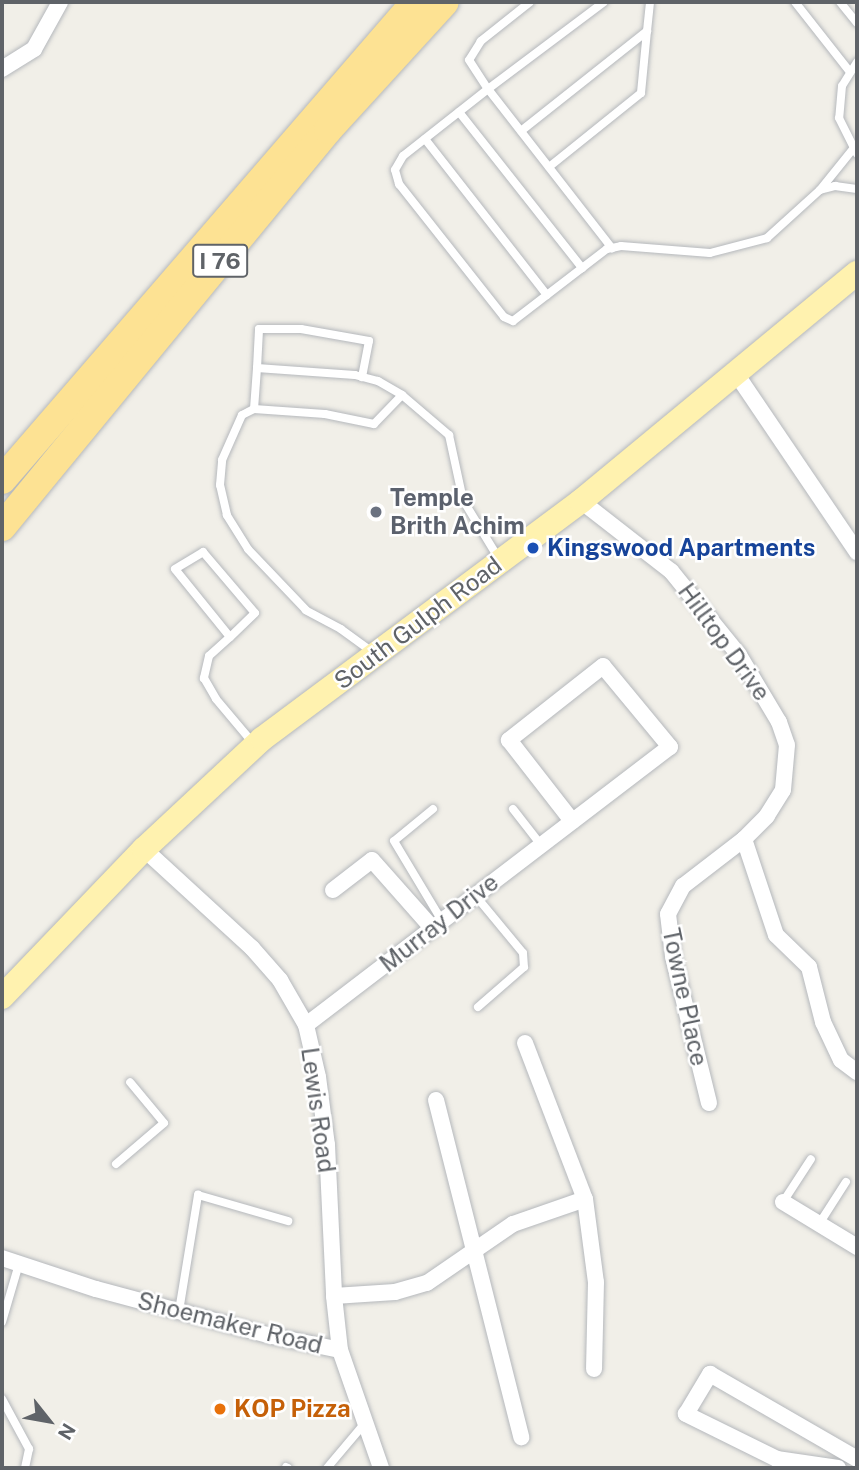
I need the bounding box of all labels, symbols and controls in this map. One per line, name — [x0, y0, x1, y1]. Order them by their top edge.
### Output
road number: I 76 — [192, 242, 248, 280]
place label: Temple Brith Achim — [390, 484, 525, 540]
marker: Temple Brith Achim — [368, 504, 384, 520]
place label: Kingswood Apartments — [547, 534, 815, 562]
marker: Kingswood Apartments — [525, 540, 541, 556]
street label: South Gulph Road — [329, 551, 507, 695]
street label: Hilltop Drive — [672, 578, 776, 706]
street label: Murray Drive — [374, 868, 504, 978]
street label: Towne Place — [656, 925, 714, 1069]
street label: Lewis Road — [295, 1045, 341, 1175]
street label: Shoemaker Road — [135, 1286, 325, 1360]
north arrow — [14, 1386, 84, 1456]
place label: KOP Pizza — [234, 1395, 351, 1423]
marker: KOP Pizza — [212, 1401, 228, 1417]
text: N — [54, 1420, 80, 1444]

